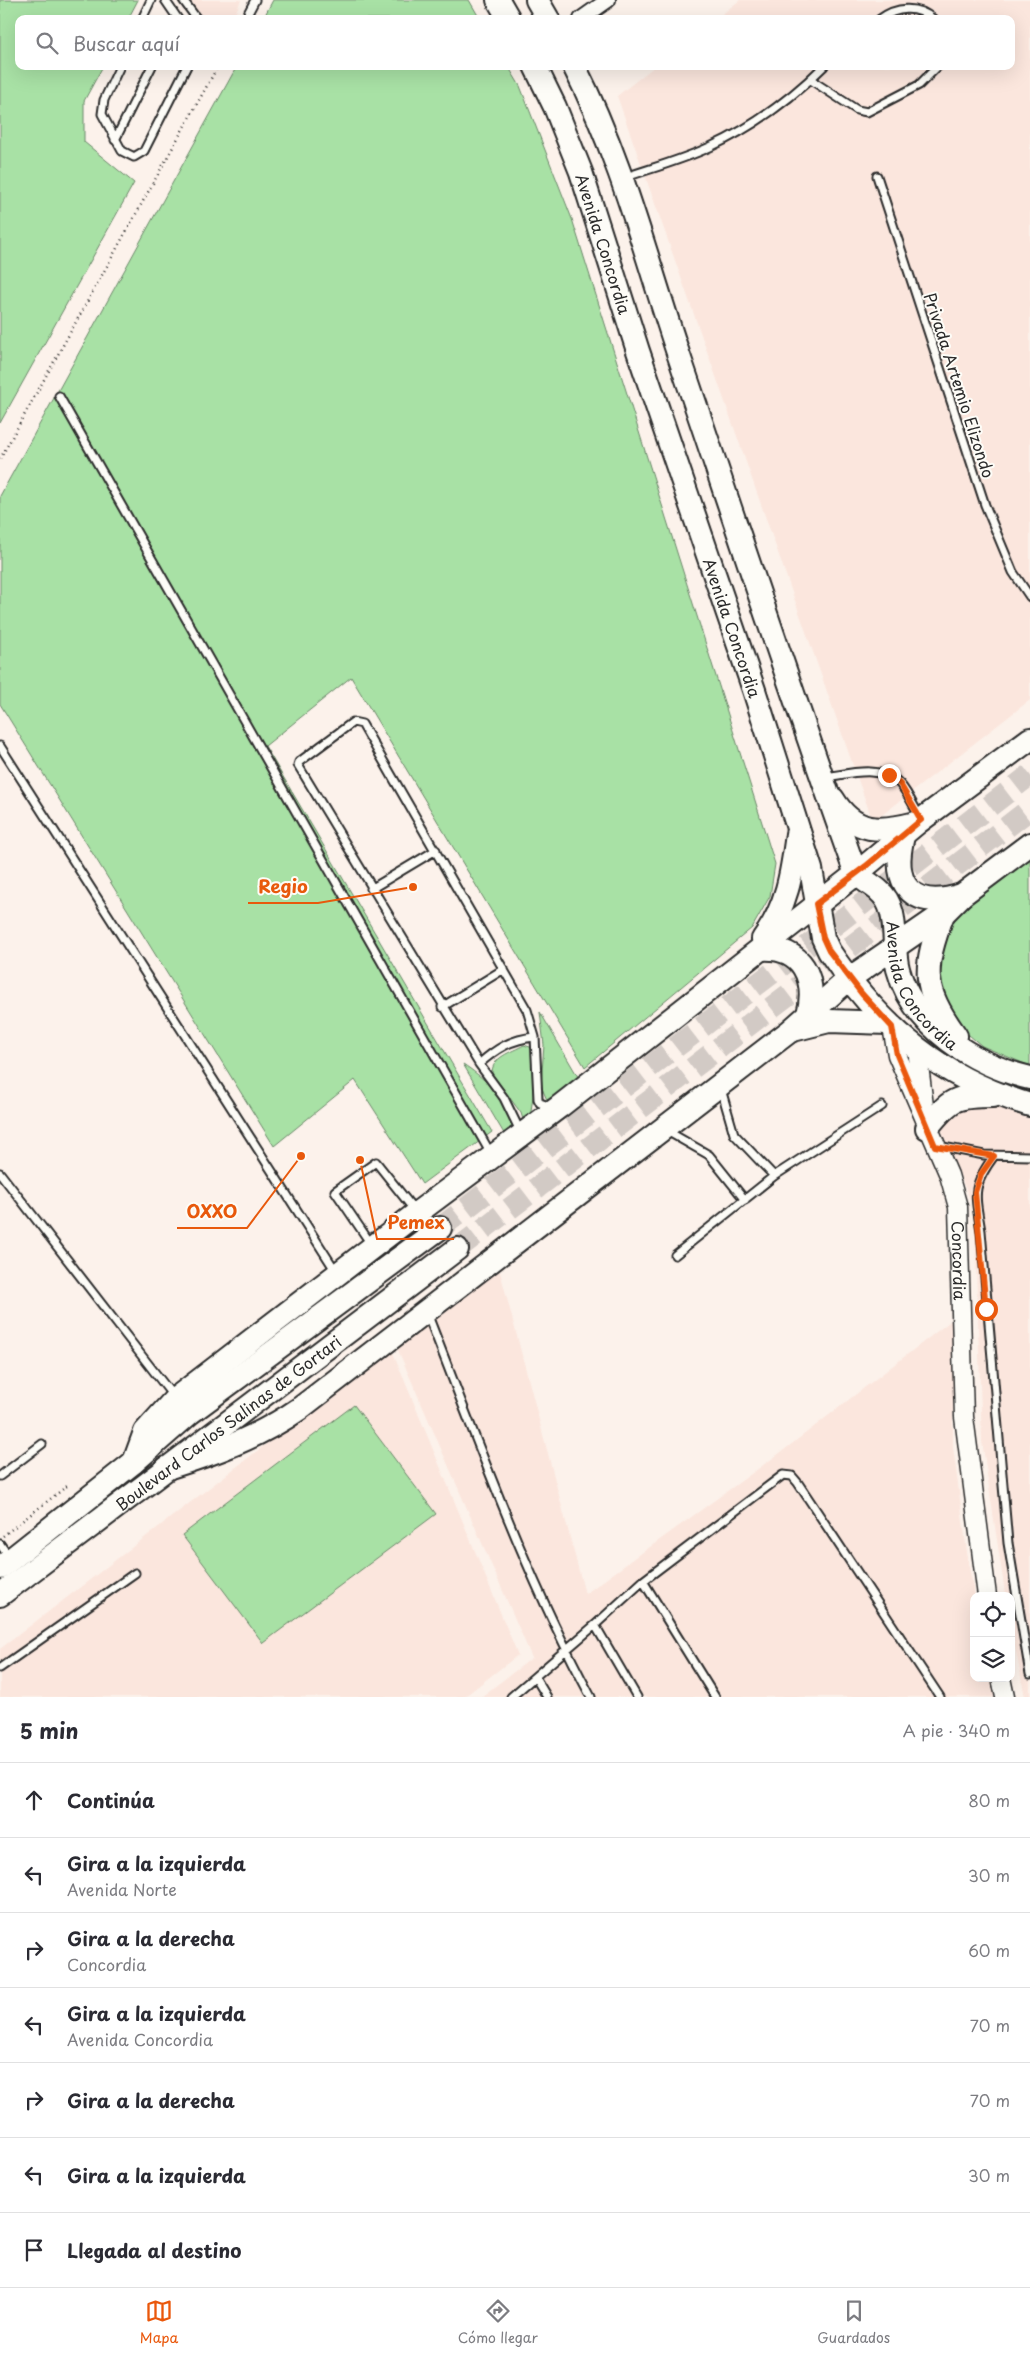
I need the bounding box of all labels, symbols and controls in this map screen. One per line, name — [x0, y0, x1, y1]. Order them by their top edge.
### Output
search box — [15, 15, 1015, 70]
icon: search — [33, 29, 61, 57]
text: Buscar aquí — [73, 29, 180, 57]
street label: Avenida Concordia — [570, 171, 637, 317]
street label: Privada Artemio Elizondo — [919, 289, 1001, 481]
street label: Avenida Concordia — [698, 555, 768, 701]
route end — [878, 764, 901, 787]
callout: Regio — [248, 870, 318, 903]
text: Regio — [258, 872, 308, 899]
street label: Avenida Concordia — [882, 920, 963, 1055]
callout: OXXO — [177, 1195, 247, 1228]
text: OXXO — [187, 1197, 237, 1224]
callout: Pemex — [377, 1206, 454, 1239]
text: Pemex — [387, 1208, 445, 1235]
street label: Concordia — [946, 1220, 973, 1301]
route start — [975, 1298, 998, 1321]
street label: Boulevard Carlos Salinas de Gortari — [110, 1329, 346, 1516]
map controls — [970, 1592, 1015, 1682]
button: locate — [970, 1592, 1015, 1637]
button: layers — [970, 1637, 1015, 1682]
text: 5 min — [20, 1714, 78, 1746]
text: A pie · 340 m — [903, 1718, 1010, 1742]
icon: ahead — [20, 1786, 48, 1814]
text: Continúa — [67, 1786, 155, 1814]
text: 80 m — [968, 1788, 1010, 1812]
text: Gira a la izquierda — [67, 1849, 246, 1877]
icon: left — [20, 1861, 48, 1889]
text: 30 m — [968, 1863, 1010, 1887]
text: Avenida Norte — [67, 1877, 177, 1901]
text: Gira a la derecha — [67, 1924, 235, 1952]
icon: right — [20, 1936, 48, 1964]
text: 60 m — [968, 1938, 1010, 1962]
text: Concordia — [67, 1952, 146, 1976]
text: Gira a la izquierda — [67, 1999, 246, 2027]
icon: left — [20, 2011, 48, 2039]
text: 70 m — [970, 2013, 1010, 2037]
text: Avenida Concordia — [67, 2027, 213, 2051]
icon: right — [20, 2086, 48, 2114]
text: Gira a la derecha — [67, 2086, 235, 2114]
text: 70 m — [970, 2088, 1010, 2112]
icon: left — [20, 2161, 48, 2189]
text: Gira a la izquierda — [67, 2161, 246, 2189]
text: 30 m — [968, 2163, 1010, 2187]
icon: arrive — [20, 2236, 48, 2264]
text: Llegada al destino — [67, 2236, 241, 2264]
tab: Mapa — [140, 2297, 178, 2348]
tab: Cómo llegar — [458, 2297, 538, 2348]
tab: Guardados — [817, 2297, 890, 2348]

